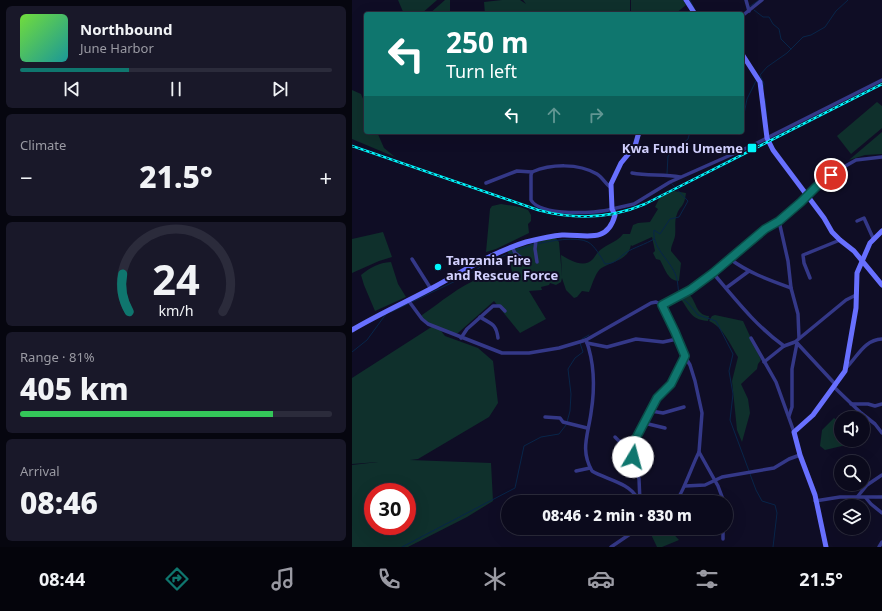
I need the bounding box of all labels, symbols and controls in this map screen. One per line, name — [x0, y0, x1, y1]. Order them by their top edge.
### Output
text: Northbound — [80, 19, 172, 39]
text: 250 m — [446, 23, 529, 61]
icon: left — [380, 28, 432, 80]
text: June Harbor — [80, 39, 154, 57]
text: Turn left — [446, 59, 517, 83]
icon: previous — [61, 78, 83, 100]
icon: pause — [165, 78, 187, 100]
icon: next — [269, 78, 291, 100]
icon: left — [501, 104, 523, 126]
icon: ahead — [543, 104, 565, 126]
icon: right — [585, 104, 607, 126]
text: Climate — [20, 136, 66, 154]
place label: Kwa Fundi Umeme — [622, 139, 743, 157]
marker: Kwa Fundi Umeme — [746, 142, 758, 154]
text: 21.5° — [139, 156, 213, 197]
pin — [814, 158, 848, 192]
text: − — [20, 162, 33, 192]
text: + — [319, 162, 332, 192]
icon: arrive — [820, 164, 842, 186]
text: 24 — [152, 250, 200, 306]
place label: Tanzania Fire and Rescue Force — [446, 251, 558, 284]
marker: Tanzania Fire and Rescue Force — [433, 262, 443, 272]
text: km/h — [158, 300, 194, 319]
text: Range · 81% — [20, 348, 95, 366]
text: 405 km — [20, 368, 129, 409]
map controls — [834, 411, 870, 535]
button: sound — [834, 411, 870, 447]
position arrow — [612, 436, 654, 478]
button: search — [834, 455, 870, 491]
text: Arrival — [20, 462, 60, 480]
text: 08:46 — [20, 482, 98, 523]
speed limit sign: 30 — [364, 483, 416, 535]
button: layers — [834, 499, 870, 535]
text: 08:46 · 2 min · 830 m — [542, 505, 692, 525]
icon: directions — [163, 565, 191, 593]
icon: music — [269, 565, 297, 593]
icon: phone — [375, 565, 403, 593]
icon: climate — [481, 565, 509, 593]
icon: car — [587, 565, 615, 593]
icon: filters — [693, 565, 721, 593]
text: 08:44 — [39, 567, 85, 591]
text: 21.5° — [799, 567, 843, 591]

